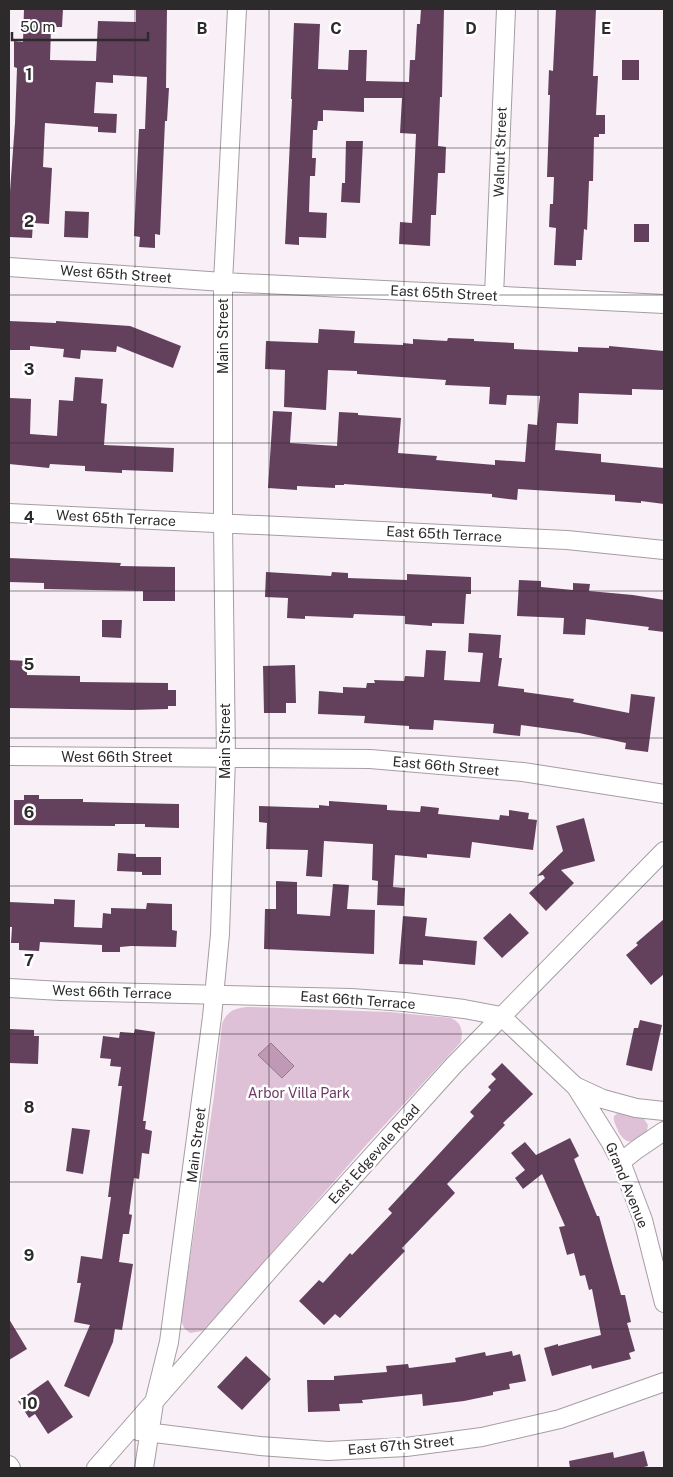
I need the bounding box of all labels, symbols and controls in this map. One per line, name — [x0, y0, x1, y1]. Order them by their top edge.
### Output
scale bar — [12, 10, 149, 42]
text: 50 m — [20, 18, 55, 35]
text: B — [197, 19, 208, 38]
text: C — [330, 19, 342, 38]
text: D — [465, 19, 477, 38]
text: E — [601, 19, 611, 38]
text: 1 — [26, 65, 32, 84]
street label: Walnut Street — [490, 106, 510, 198]
text: 2 — [24, 212, 34, 231]
street label: West 65th Street — [60, 262, 172, 286]
street label: East 65th Street — [390, 282, 498, 304]
street label: Main Street — [215, 298, 231, 374]
text: 3 — [24, 360, 34, 379]
street label: West 65th Terrace — [56, 507, 176, 529]
text: 4 — [24, 508, 35, 527]
street label: East 65th Terrace — [386, 523, 502, 545]
text: 5 — [24, 655, 35, 674]
street label: Main Street — [217, 703, 233, 779]
street label: West 66th Street — [61, 749, 173, 765]
street label: East 66th Street — [392, 753, 500, 779]
text: 6 — [24, 803, 34, 822]
text: 7 — [24, 951, 34, 970]
street label: West 66th Terrace — [52, 982, 172, 1002]
street label: East 66th Terrace — [300, 988, 416, 1012]
park label: Arbor Villa Park — [248, 1085, 350, 1101]
text: 8 — [24, 1098, 35, 1117]
street label: East Edgevale Road — [325, 1101, 423, 1207]
street label: Main Street — [183, 1106, 209, 1184]
street label: Grand Avenue — [603, 1140, 652, 1230]
text: 9 — [24, 1246, 34, 1265]
text: 10 — [20, 1394, 38, 1413]
street label: East 67th Street — [347, 1432, 455, 1458]

